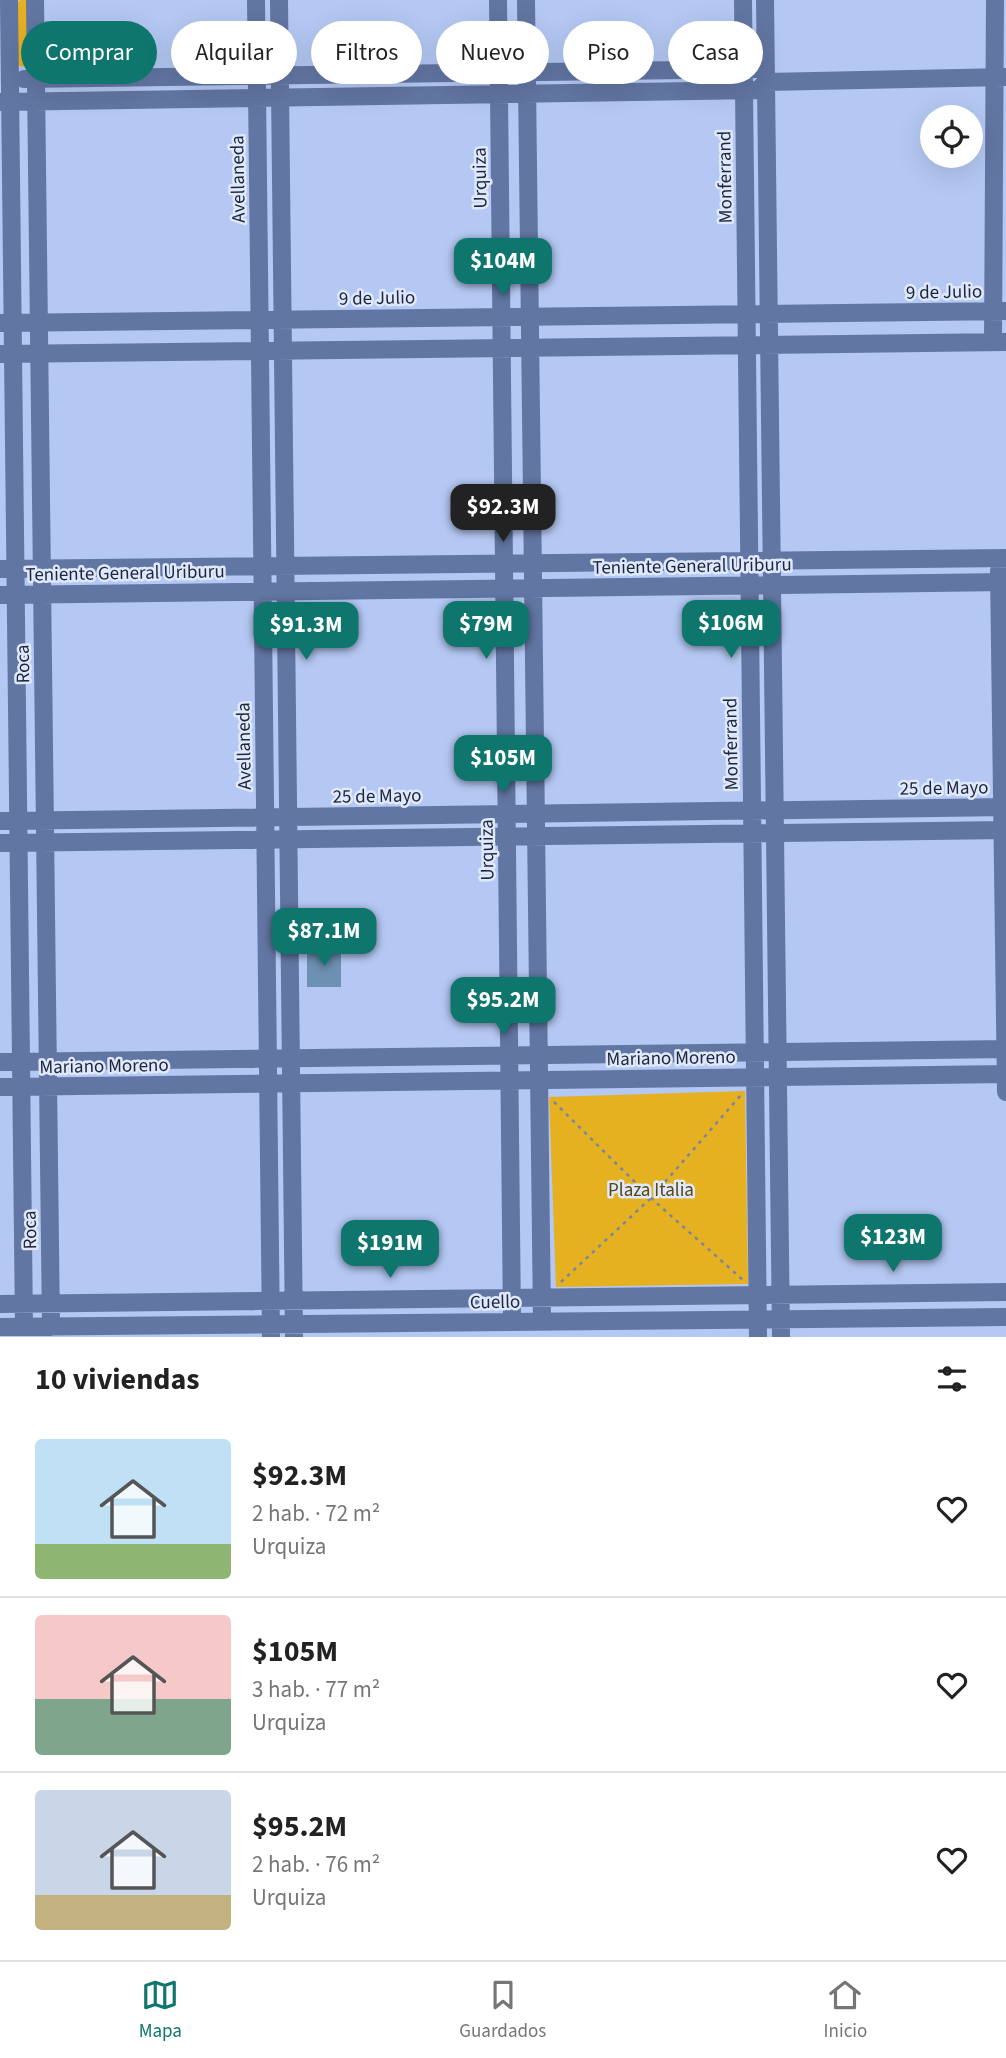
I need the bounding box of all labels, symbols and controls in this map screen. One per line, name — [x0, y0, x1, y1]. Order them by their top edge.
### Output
chip: Comprar — [21, 21, 157, 84]
chip: Alquilar — [171, 21, 297, 84]
chip: Filtros — [311, 21, 422, 84]
chip: Nuevo — [436, 21, 549, 84]
chip: Piso — [563, 21, 654, 84]
chip: Casa — [668, 21, 763, 84]
map controls — [920, 105, 983, 168]
button: locate — [920, 105, 983, 168]
street label: Monferrand — [711, 130, 740, 223]
street label: Avellaneda — [224, 135, 253, 223]
street label: Urquiza — [466, 147, 495, 209]
pin: $104M — [454, 238, 552, 298]
text: $104M — [470, 244, 536, 277]
street label: 9 de Julio — [906, 278, 982, 307]
street label: 9 de Julio — [339, 284, 415, 313]
pin: $92.3M — [446, 484, 560, 544]
text: $92.3M — [466, 490, 540, 523]
street label: Teniente General Uriburu — [592, 551, 792, 582]
street label: Teniente General Uriburu — [25, 558, 225, 589]
pin: $106M — [682, 600, 780, 660]
pin: $91.3M — [249, 602, 363, 662]
pin: $79M — [445, 602, 527, 661]
text: $106M — [698, 606, 764, 639]
text: $79M — [459, 607, 513, 640]
text: $91.3M — [269, 608, 343, 641]
street label: Roca — [10, 644, 37, 684]
street label: Monferrand — [717, 697, 746, 790]
street label: Avellaneda — [230, 702, 259, 790]
pin: $105M — [454, 736, 552, 795]
text: $105M — [470, 741, 536, 774]
street label: 25 de Mayo — [899, 774, 989, 803]
street label: 25 de Mayo — [332, 782, 422, 811]
street label: Urquiza — [473, 819, 502, 881]
pin: $87.1M — [267, 908, 381, 968]
text: $87.1M — [287, 914, 361, 947]
pin: $95.2M — [446, 978, 560, 1037]
text: $95.2M — [466, 983, 540, 1016]
street label: Mariano Moreno — [606, 1044, 736, 1073]
street label: Mariano Moreno — [39, 1052, 169, 1081]
park label: Plaza Italia — [608, 1177, 694, 1204]
street label: Roca — [17, 1210, 44, 1250]
pin: $123M — [844, 1214, 942, 1274]
pin: $191M — [341, 1220, 439, 1280]
text: $123M — [860, 1220, 926, 1253]
text: $191M — [357, 1226, 423, 1259]
street label: Cuello — [470, 1289, 520, 1316]
text: 10 viviendas — [35, 1358, 200, 1401]
icon: filters — [933, 1360, 971, 1398]
text: $92.3M — [252, 1454, 347, 1497]
icon: home — [91, 1467, 175, 1551]
icon: heart — [933, 1490, 971, 1528]
text: 2 hab. · 72 m² — [252, 1497, 380, 1530]
text: Urquiza — [252, 1530, 326, 1563]
text: $105M — [252, 1630, 338, 1673]
icon: home — [91, 1643, 175, 1727]
icon: heart — [933, 1666, 971, 1704]
text: 3 hab. · 77 m² — [252, 1673, 380, 1706]
text: Urquiza — [252, 1706, 326, 1739]
text: $95.2M — [252, 1805, 347, 1848]
icon: home — [91, 1818, 175, 1902]
icon: heart — [933, 1841, 971, 1879]
text: 2 hab. · 76 m² — [252, 1848, 380, 1881]
text: Urquiza — [252, 1881, 326, 1914]
tab: Mapa — [139, 1976, 182, 2045]
tab: Guardados — [459, 1976, 546, 2045]
tab: Inicio — [824, 1976, 867, 2045]

